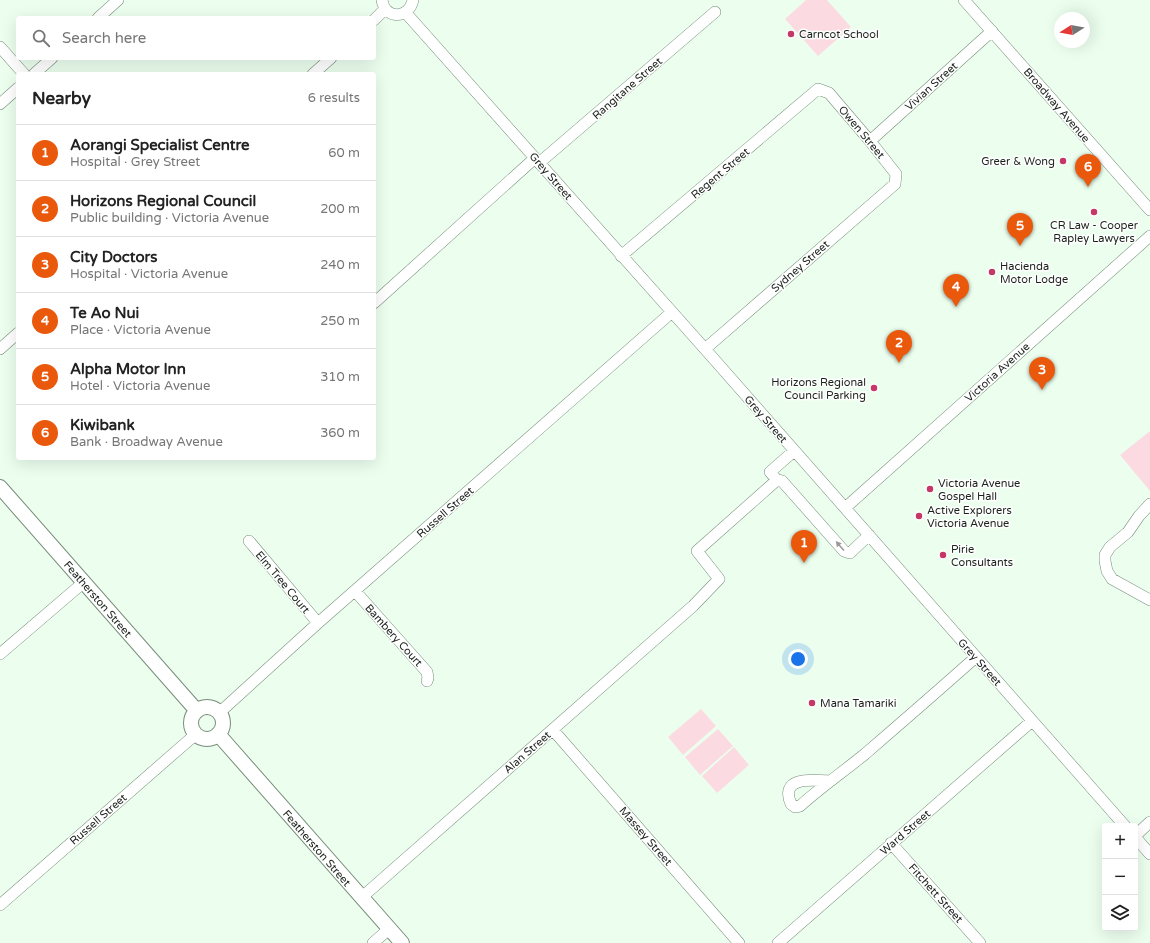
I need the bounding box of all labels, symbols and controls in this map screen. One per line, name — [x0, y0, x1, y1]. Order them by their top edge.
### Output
north arrow — [1054, 12, 1090, 48]
search box — [16, 16, 376, 60]
icon: search — [30, 27, 52, 49]
place label: Carncot School — [799, 28, 879, 41]
text: Search here — [62, 29, 146, 47]
marker: Carncot School — [786, 29, 796, 39]
street label: Rangitane Street — [590, 55, 665, 122]
street label: Vivian Street — [902, 59, 960, 113]
street label: Broadway Avenue — [1021, 65, 1092, 145]
text: Nearby — [32, 88, 91, 109]
text: 6 results — [308, 90, 360, 106]
street label: Owen Street — [836, 103, 887, 161]
text: Aorangi Specialist Centre — [70, 136, 249, 154]
text: 1 — [41, 145, 49, 161]
text: 60 m — [328, 145, 360, 161]
street label: Regent Street — [688, 145, 752, 202]
street label: Grey Street — [526, 150, 575, 203]
text: Hospital · Grey Street — [70, 154, 200, 170]
pin: 6 — [1075, 154, 1101, 187]
place label: Greer & Wong — [981, 155, 1055, 168]
marker: Greer & Wong — [1058, 156, 1068, 166]
text: Horizons Regional Council — [70, 192, 256, 210]
text: 2 — [41, 201, 49, 217]
text: 200 m — [320, 201, 360, 217]
marker: CR Law - Cooper Rapley Lawyers — [1089, 207, 1099, 217]
text: Public building · Victoria Avenue — [70, 210, 269, 226]
pin: 5 — [1007, 213, 1033, 246]
place label: CR Law - Cooper Rapley Lawyers — [1050, 219, 1139, 245]
street label: Sydney Street — [769, 238, 832, 295]
text: City Doctors — [70, 248, 158, 266]
text: 3 — [41, 257, 49, 273]
text: 240 m — [320, 257, 360, 273]
place label: Hacienda Motor Lodge — [1000, 260, 1068, 286]
text: Hospital · Victoria Avenue — [70, 266, 228, 282]
marker: Hacienda Motor Lodge — [987, 267, 997, 277]
pin: 4 — [943, 274, 969, 307]
text: Te Ao Nui — [70, 304, 139, 322]
text: 4 — [41, 313, 49, 329]
text: 250 m — [320, 313, 360, 329]
text: Place · Victoria Avenue — [70, 322, 211, 338]
pin: 2 — [886, 330, 912, 363]
street label: Victoria Avenue — [962, 340, 1032, 405]
pin: 3 — [1029, 357, 1055, 390]
text: Alpha Motor Inn — [70, 360, 186, 378]
text: 5 — [41, 369, 49, 385]
text: 310 m — [320, 369, 360, 385]
place label: Horizons Regional Council Parking — [771, 376, 866, 402]
text: Hotel · Victoria Avenue — [70, 378, 210, 394]
marker: Horizons Regional Council Parking — [869, 383, 879, 393]
street label: Grey Street — [741, 393, 790, 446]
text: Kiwibank — [70, 416, 135, 434]
text: 6 — [41, 425, 49, 441]
text: 360 m — [320, 425, 360, 441]
text: Bank · Broadway Avenue — [70, 434, 223, 450]
place label: Victoria Avenue Gospel Hall — [938, 477, 1020, 503]
street label: Russell Street — [414, 484, 476, 541]
marker: Victoria Avenue Gospel Hall — [925, 484, 935, 494]
place label: Active Explorers Victoria Avenue — [927, 504, 1012, 530]
marker: Active Explorers Victoria Avenue — [914, 511, 924, 521]
pin: 1 — [791, 530, 817, 563]
one-way arrow — [835, 540, 844, 551]
place label: Pirie Consultants — [951, 543, 1013, 569]
street label: Elm Tree Court — [253, 549, 312, 616]
marker: Pirie Consultants — [938, 550, 948, 560]
street label: Featherston Street — [61, 558, 134, 640]
street label: Bambery Court — [362, 602, 425, 669]
street label: Grey Street — [955, 636, 1004, 689]
your location — [788, 649, 808, 669]
place label: Mana Tamariki — [820, 697, 897, 710]
marker: Mana Tamariki — [807, 698, 817, 708]
street label: Alan Street — [501, 728, 554, 776]
street label: Russell Street — [67, 791, 129, 848]
street label: Massey Street — [617, 804, 675, 868]
street label: Featherston Street — [280, 807, 353, 889]
street label: Ward Street — [878, 807, 933, 858]
map controls — [1102, 823, 1138, 931]
button: + — [1102, 823, 1138, 859]
button: − — [1102, 859, 1138, 895]
street label: Fitchett Street — [906, 861, 966, 926]
button: layers — [1102, 895, 1138, 931]

